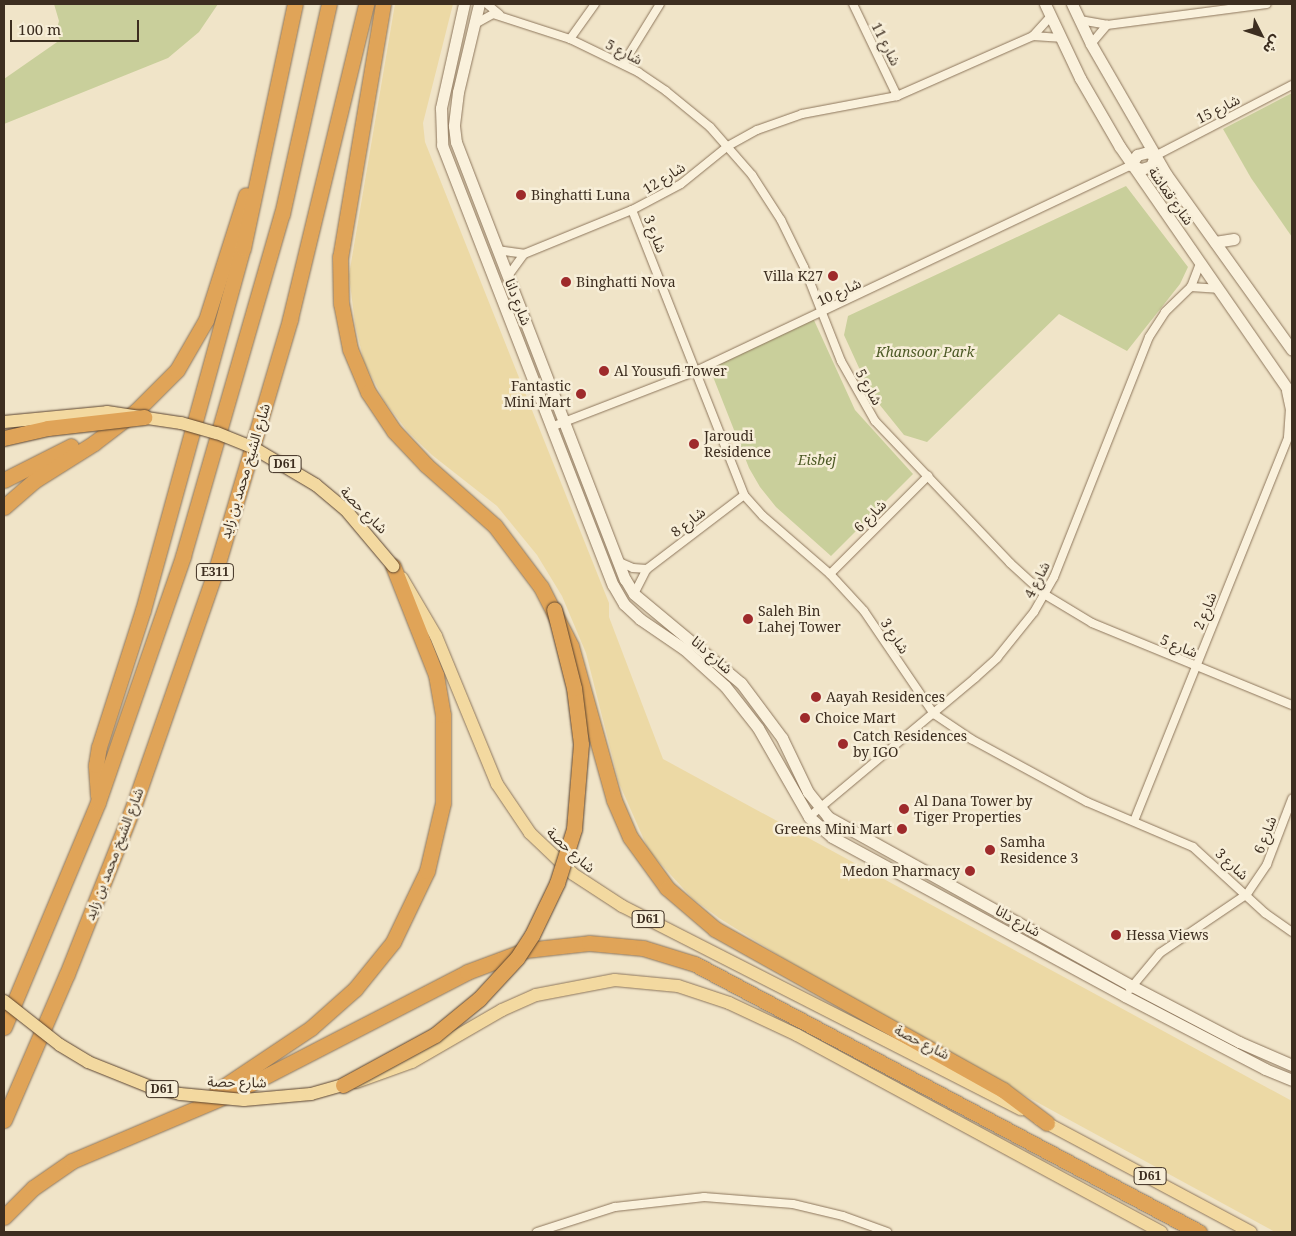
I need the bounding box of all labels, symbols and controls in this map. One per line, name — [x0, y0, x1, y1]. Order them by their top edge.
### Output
scale bar — [12, 10, 141, 42]
north arrow — [1236, 10, 1286, 60]
text: 100 m — [18, 19, 61, 39]
street label: شارع 11 — [868, 19, 904, 69]
text: ش — [1259, 32, 1286, 59]
street label: شارع 5 — [603, 36, 645, 68]
street label: شارع 15 — [1193, 91, 1243, 127]
street label: شارع 12 — [640, 159, 688, 197]
street label: شارع قماشة — [1145, 164, 1197, 228]
place label: Binghatti Luna — [531, 187, 630, 203]
marker: Binghatti Luna — [515, 189, 527, 201]
street label: شارع 3 — [640, 213, 670, 255]
place label: Villa K27 — [763, 268, 823, 284]
marker: Villa K27 — [827, 270, 839, 282]
place label: Binghatti Nova — [576, 274, 676, 290]
street label: شارع 10 — [814, 275, 864, 309]
street label: شارع دانا — [501, 276, 535, 328]
marker: Binghatti Nova — [560, 276, 572, 288]
park label: Khansoor Park — [876, 344, 974, 360]
place label: Al Yousufi Tower — [614, 363, 727, 379]
marker: Al Yousufi Tower — [598, 365, 610, 377]
street label: شارع 5 — [852, 366, 886, 408]
place label: Fantastic Mini Mart — [504, 378, 571, 411]
marker: Fantastic Mini Mart — [575, 388, 587, 400]
street label: شارع الشيخ محمد بن زايد — [216, 401, 274, 541]
place label: Jaroudi Residence — [704, 428, 771, 461]
marker: Jaroudi Residence — [688, 438, 700, 450]
park label: Eisbej — [798, 452, 836, 468]
road number: D61 — [268, 454, 302, 474]
street label: شارع حصة — [337, 483, 391, 537]
street label: شارع 6 — [850, 496, 890, 536]
street label: شارع 8 — [668, 503, 708, 541]
street label: شارع 4 — [1021, 559, 1053, 601]
road number: E311 — [195, 562, 235, 582]
street label: شارع 2 — [1190, 590, 1220, 632]
place label: Saleh Bin Lahej Tower — [758, 603, 841, 636]
marker: Saleh Bin Lahej Tower — [742, 613, 754, 625]
street label: شارع 3 — [877, 615, 913, 657]
street label: شارع 5 — [1158, 631, 1200, 661]
street label: شارع دانا — [688, 633, 736, 677]
place label: Aayah Residences — [826, 689, 945, 705]
marker: Aayah Residences — [810, 691, 822, 703]
place label: Choice Mart — [815, 710, 896, 726]
marker: Choice Mart — [799, 712, 811, 724]
place label: Catch Residences by IGO — [853, 728, 967, 760]
marker: Catch Residences by IGO — [837, 738, 849, 750]
street label: شارع الشيخ محمد بن زايد — [81, 785, 147, 923]
place label: Al Dana Tower by Tiger Properties — [914, 793, 1032, 826]
marker: Al Dana Tower by Tiger Properties — [898, 803, 910, 815]
street label: شارع 6 — [1250, 814, 1280, 856]
place label: Greens Mini Mart — [774, 821, 892, 837]
marker: Greens Mini Mart — [896, 823, 908, 835]
street label: شارع حصة — [543, 824, 599, 876]
place label: Samha Residence 3 — [1000, 834, 1078, 866]
marker: Samha Residence 3 — [984, 844, 996, 856]
street label: شارع 3 — [1212, 845, 1252, 883]
place label: Medon Pharmacy — [842, 863, 960, 879]
marker: Medon Pharmacy — [964, 865, 976, 877]
street label: شارع دانا — [993, 902, 1043, 940]
road number: D61 — [630, 910, 666, 929]
place label: Hessa Views — [1126, 927, 1209, 943]
marker: Hessa Views — [1110, 929, 1122, 941]
street label: شارع حصة — [892, 1021, 952, 1063]
street label: شارع حصة — [207, 1073, 267, 1091]
road number: D61 — [144, 1080, 180, 1098]
road number: D61 — [1132, 1166, 1168, 1186]

